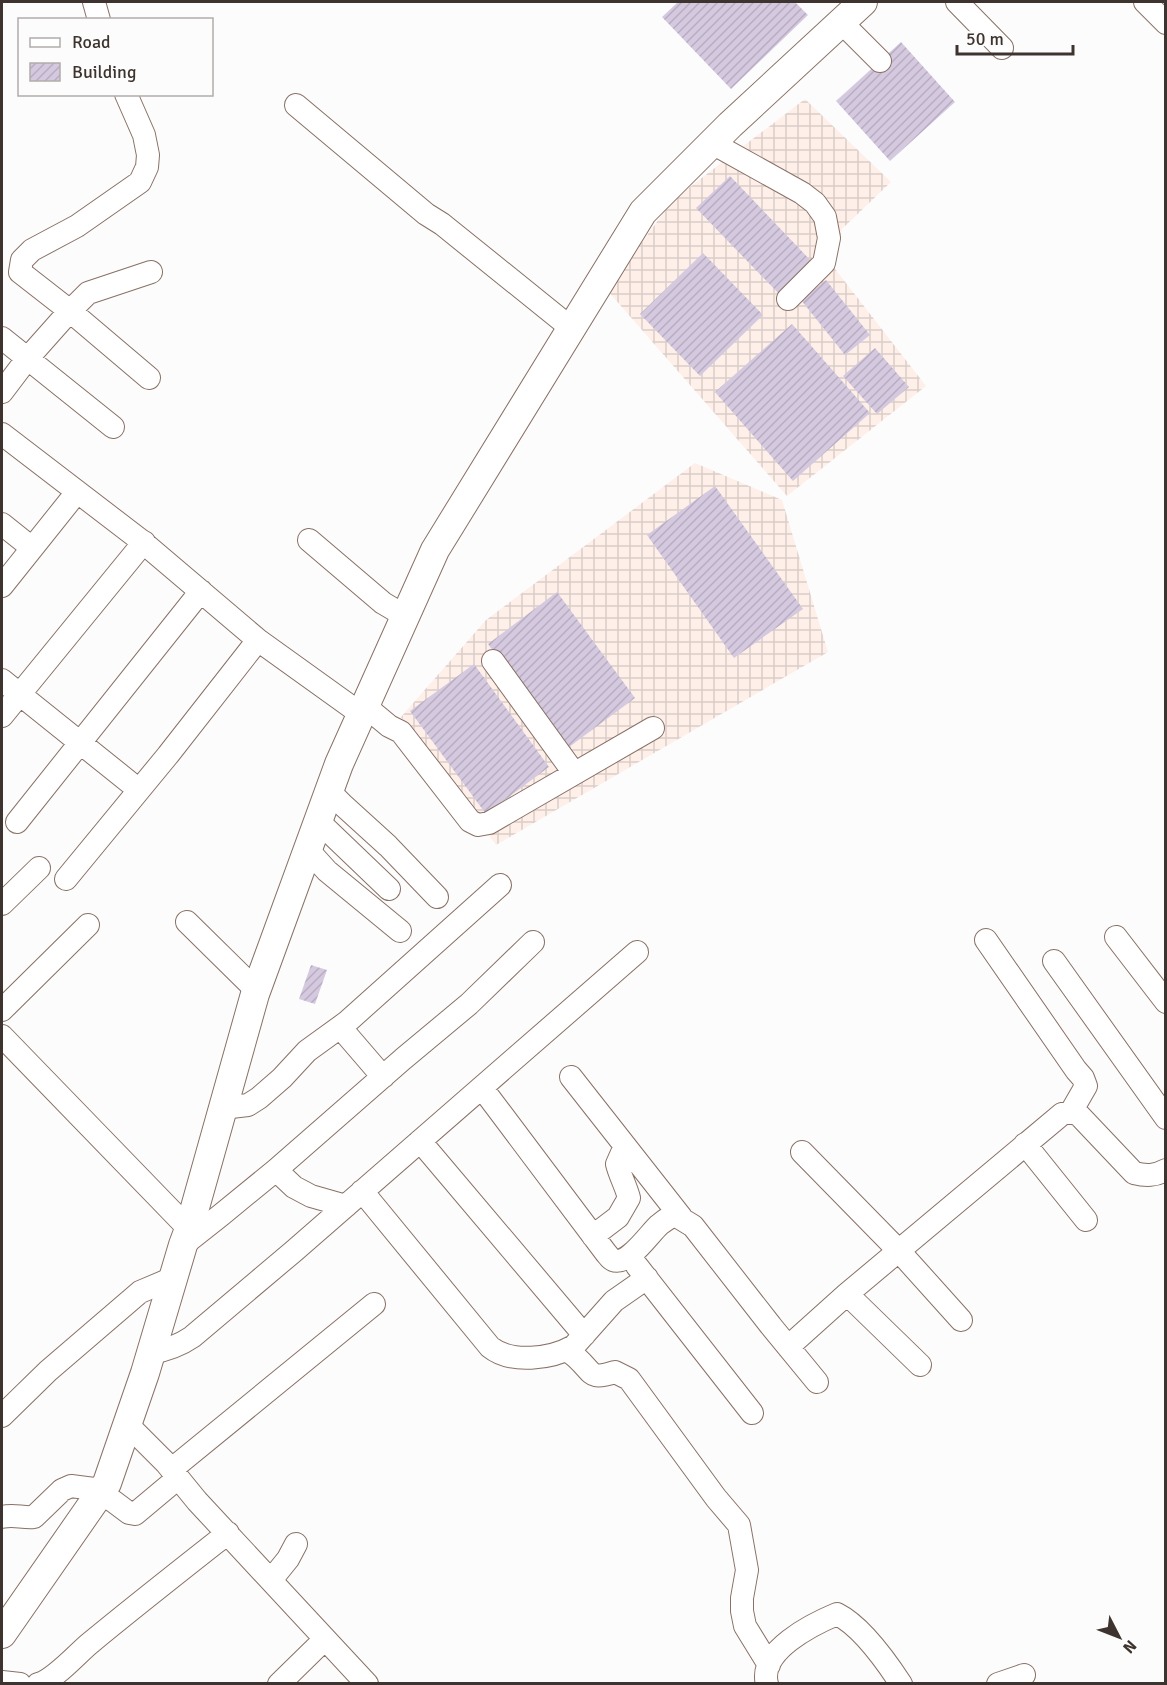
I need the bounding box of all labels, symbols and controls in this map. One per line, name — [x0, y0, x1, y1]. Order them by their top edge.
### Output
legend — [18, 18, 213, 96]
scale bar — [957, 18, 1072, 56]
text: 50 m — [966, 28, 1004, 50]
text: Road — [72, 31, 111, 53]
text: Building — [72, 61, 136, 83]
north arrow — [1089, 1607, 1149, 1667]
text: N — [1118, 1636, 1141, 1657]

